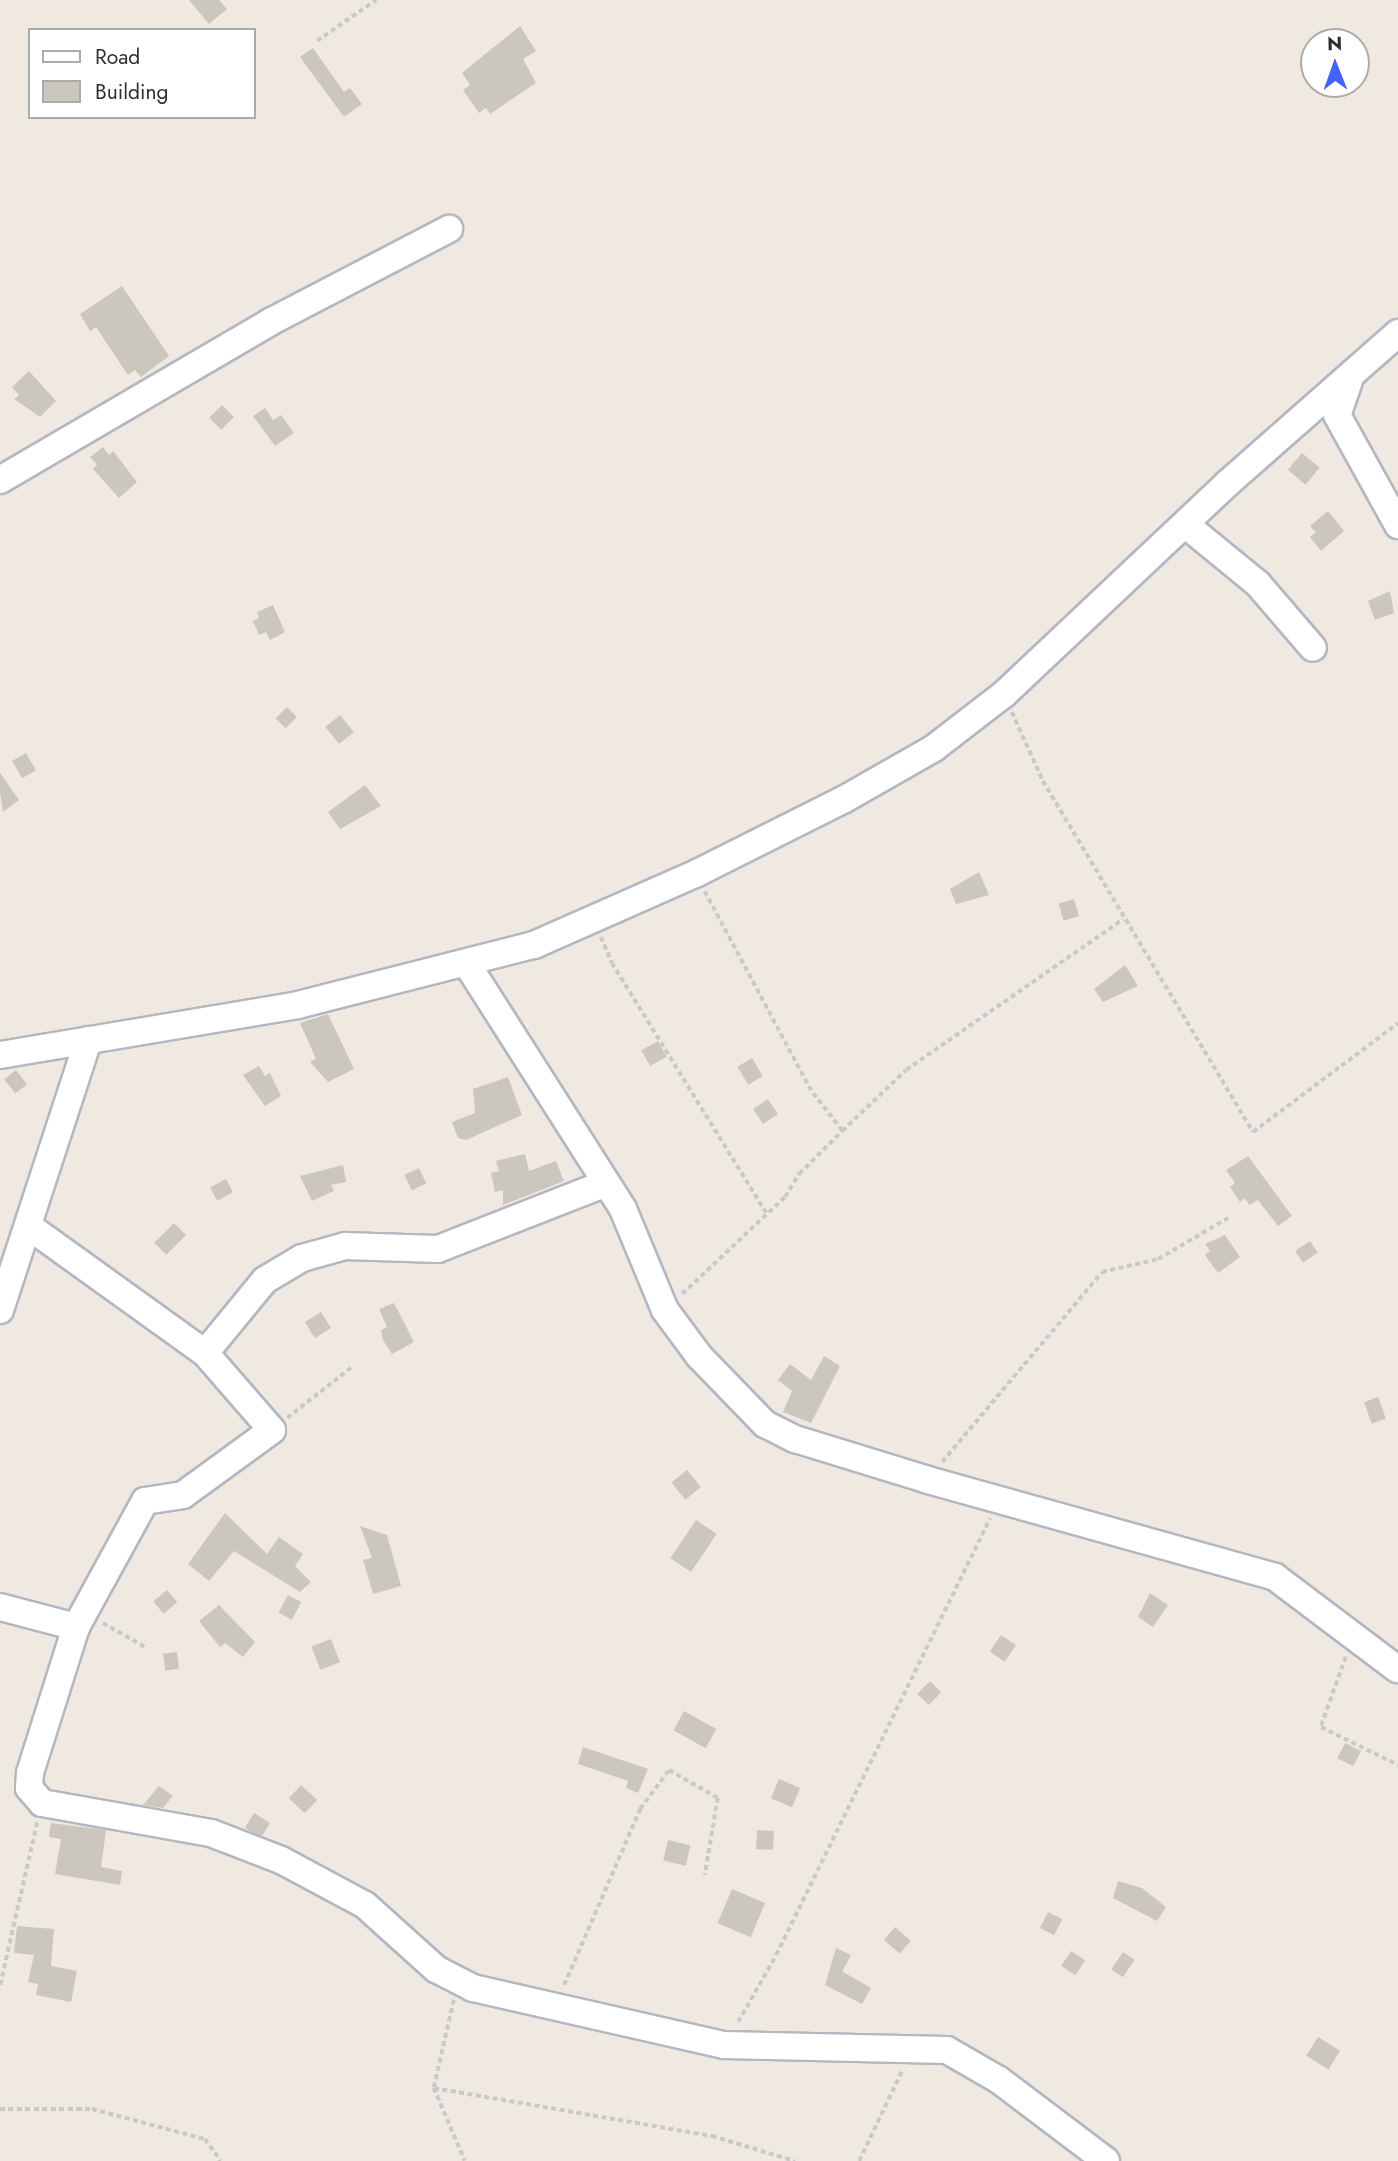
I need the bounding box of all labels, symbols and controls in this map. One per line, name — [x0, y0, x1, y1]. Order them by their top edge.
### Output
legend — [28, 28, 256, 119]
north arrow — [1300, 28, 1370, 98]
text: N — [1327, 30, 1342, 57]
text: Road — [95, 42, 140, 72]
text: Building — [95, 77, 168, 107]

